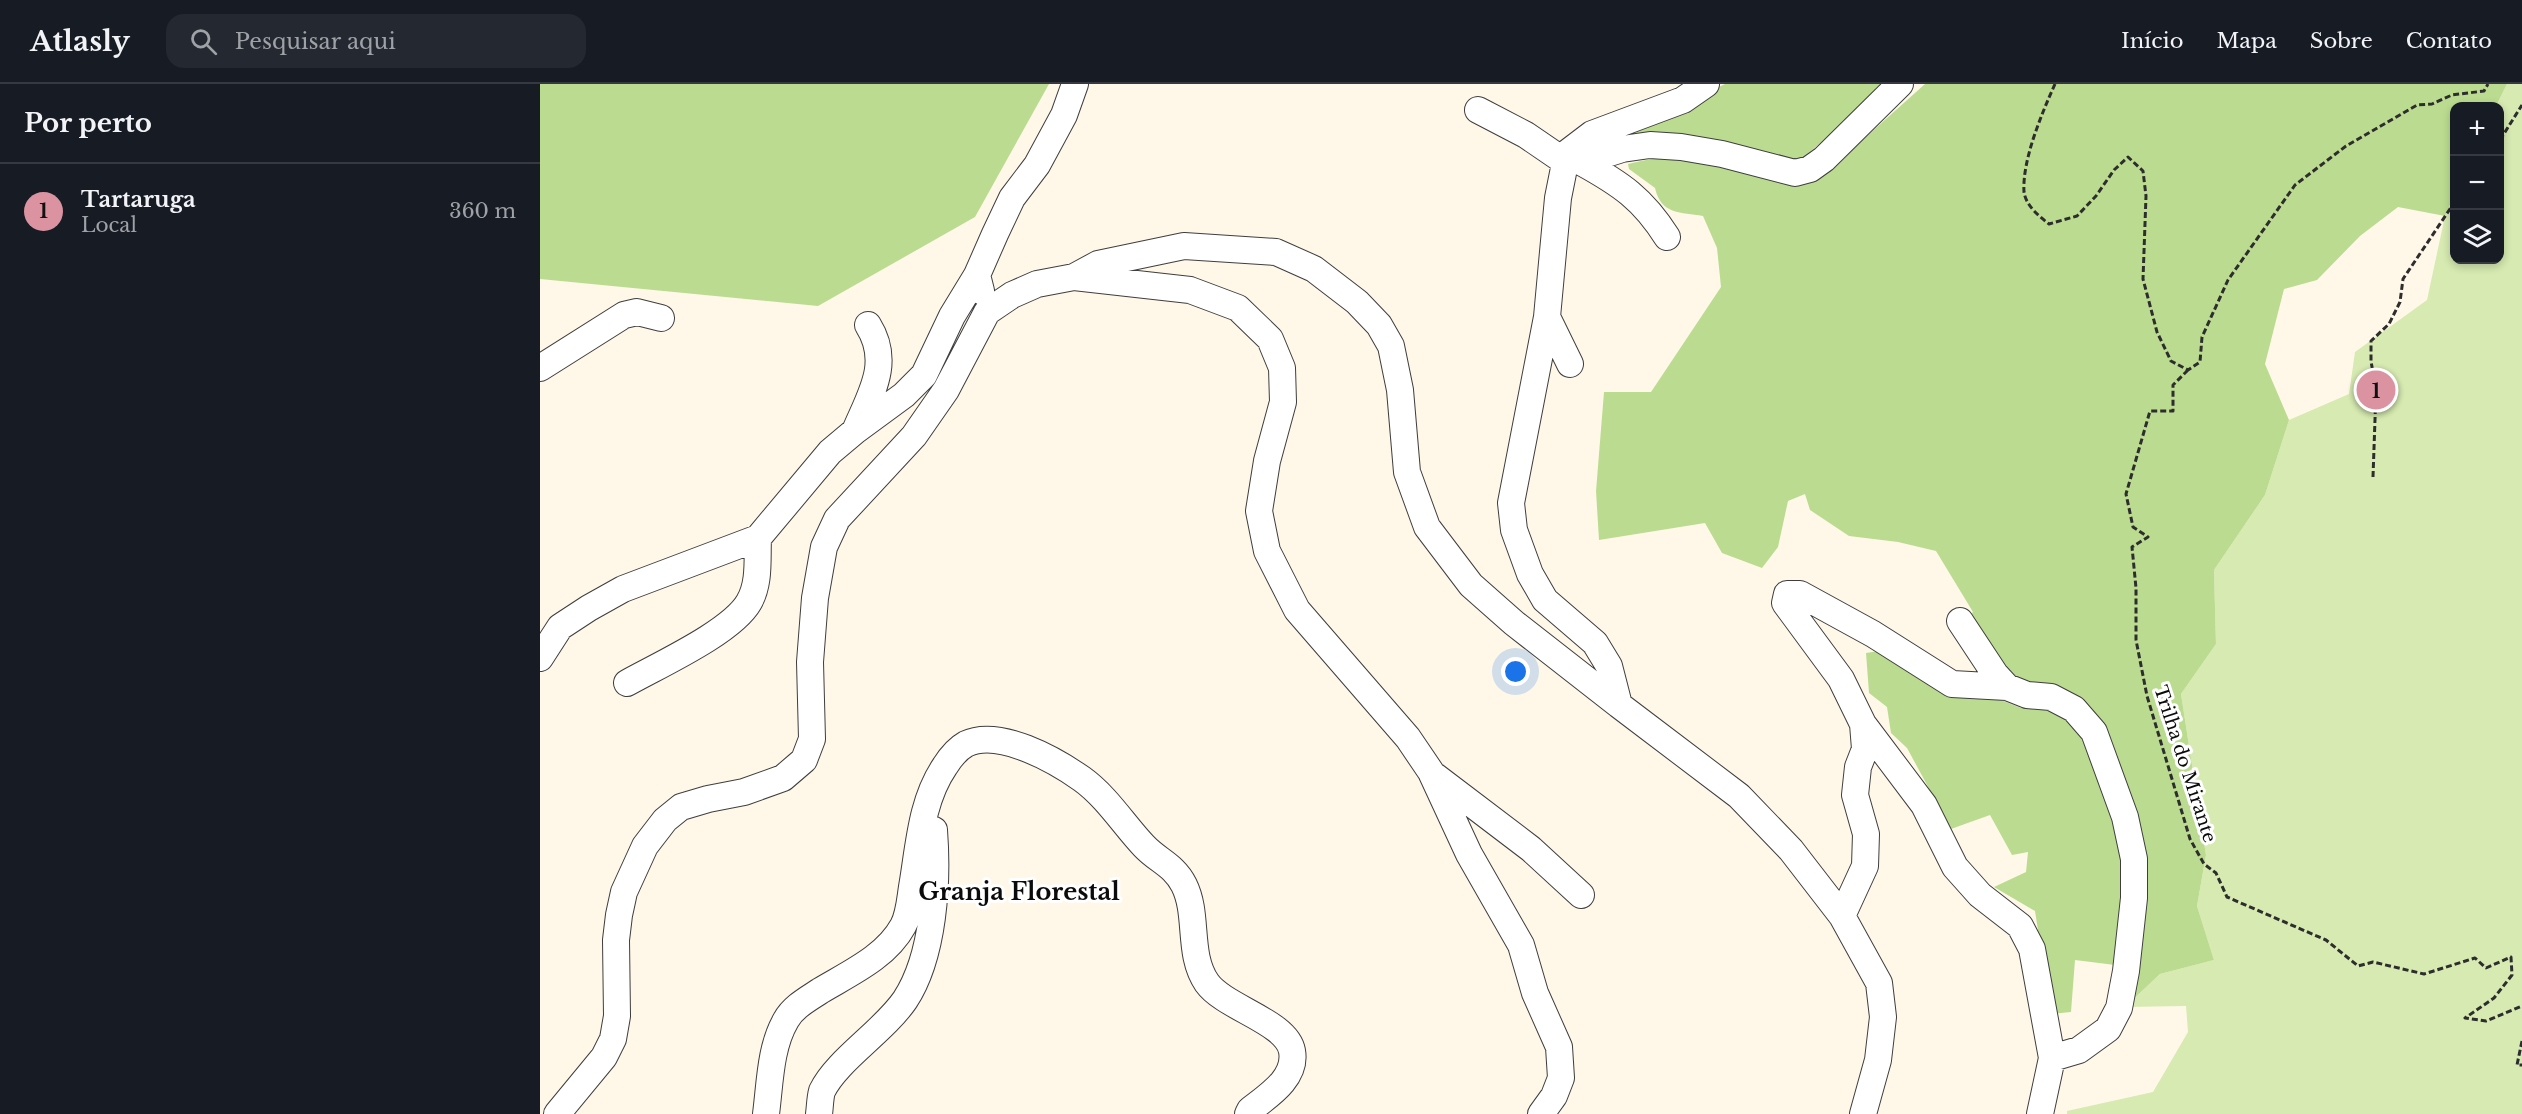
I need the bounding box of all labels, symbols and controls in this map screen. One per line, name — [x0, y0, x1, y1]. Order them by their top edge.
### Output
search box — [166, 14, 586, 68]
text: Atlasly — [30, 24, 130, 59]
icon: search — [187, 25, 220, 58]
text: Pesquisar aqui — [235, 28, 396, 55]
text: Início — [2121, 28, 2183, 54]
text: Mapa — [2216, 28, 2277, 54]
text: Sobre — [2310, 28, 2373, 54]
text: Contato — [2406, 28, 2492, 54]
map controls — [2450, 102, 2504, 264]
button: + — [2450, 102, 2504, 156]
text: Por perto — [24, 107, 152, 139]
button: − — [2450, 156, 2504, 210]
text: Tartaruga — [81, 186, 196, 213]
text: 1 — [39, 199, 48, 223]
text: 360 m — [449, 199, 516, 223]
button: layers — [2450, 210, 2504, 264]
text: Local — [81, 213, 137, 237]
pin: 1 — [2356, 368, 2396, 412]
your location — [1501, 657, 1530, 686]
street label: Trilha do Mirante — [2149, 683, 2221, 845]
district label: Granja Florestal — [918, 877, 1120, 906]

